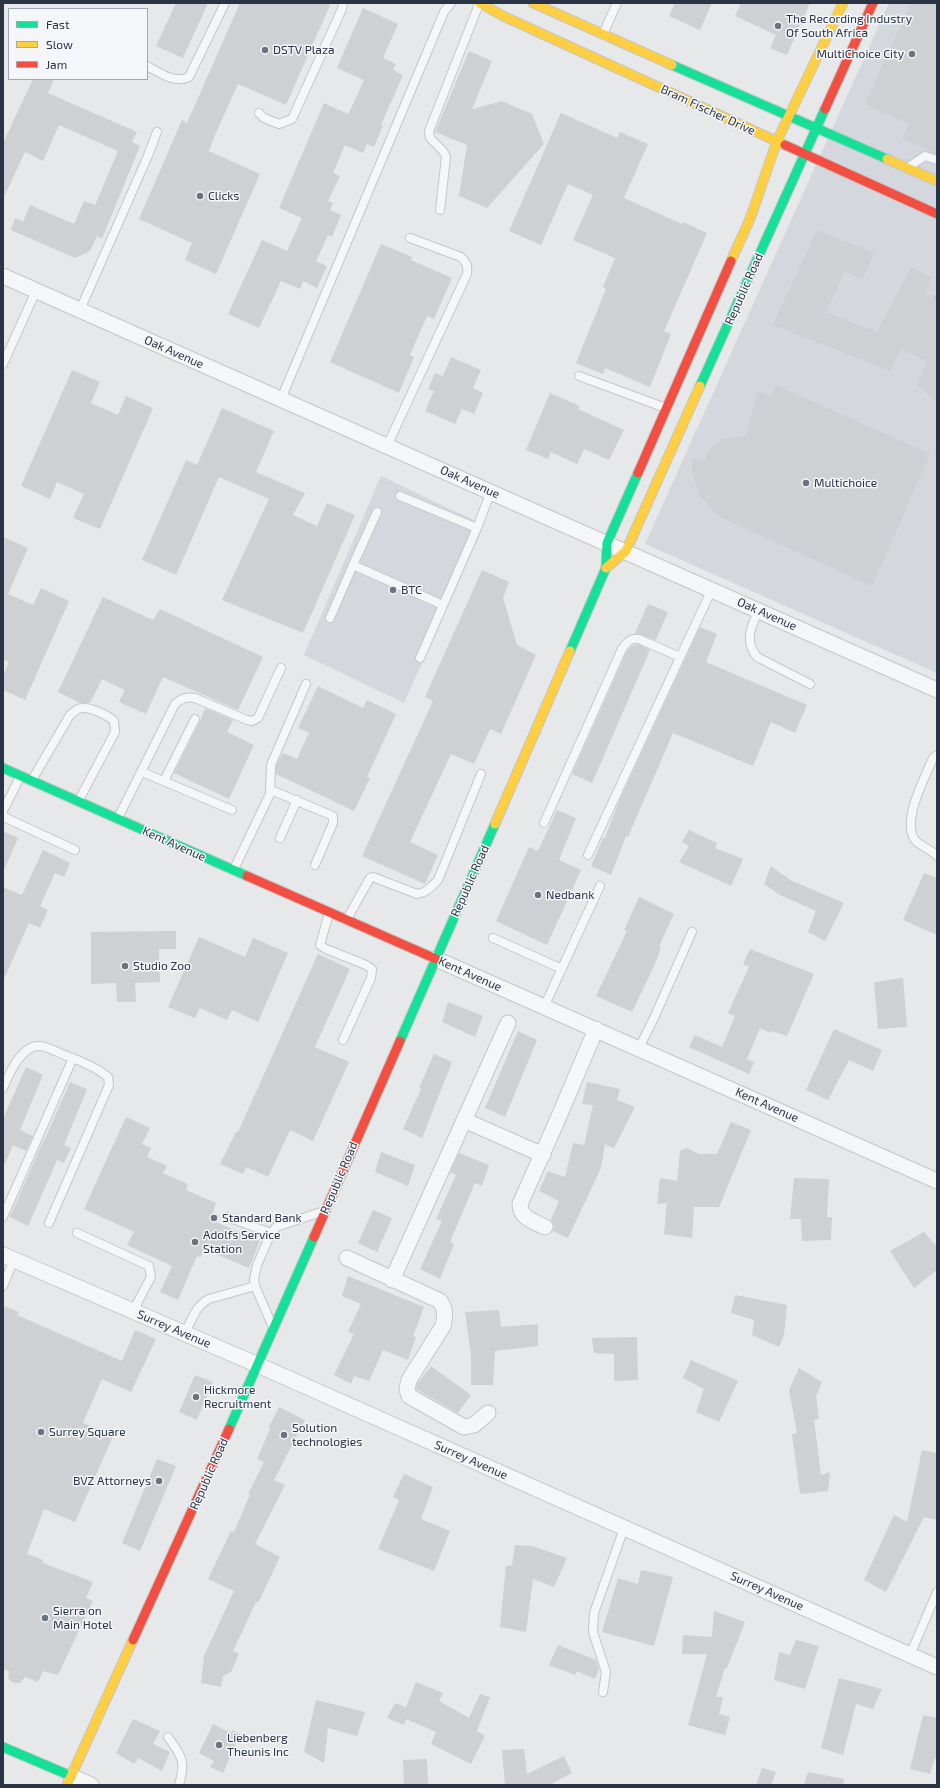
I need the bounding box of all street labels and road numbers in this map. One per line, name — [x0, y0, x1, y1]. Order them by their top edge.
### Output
street label: Bram Fischer Drive — [658, 82, 758, 138]
street label: Republic Road — [722, 251, 766, 327]
street label: Oak Avenue — [142, 332, 206, 372]
street label: Oak Avenue — [438, 462, 502, 502]
street label: Oak Avenue — [735, 594, 799, 634]
street label: Kent Avenue — [140, 824, 208, 864]
street label: Republic Road — [448, 843, 492, 919]
street label: Kent Avenue — [436, 954, 504, 994]
street label: Kent Avenue — [733, 1085, 801, 1125]
street label: Republic Road — [317, 1140, 361, 1216]
street label: Surrey Avenue — [135, 1307, 213, 1351]
street label: Republic Road — [187, 1436, 231, 1512]
street label: Surrey Avenue — [432, 1437, 510, 1483]
street label: Surrey Avenue — [728, 1568, 806, 1614]

